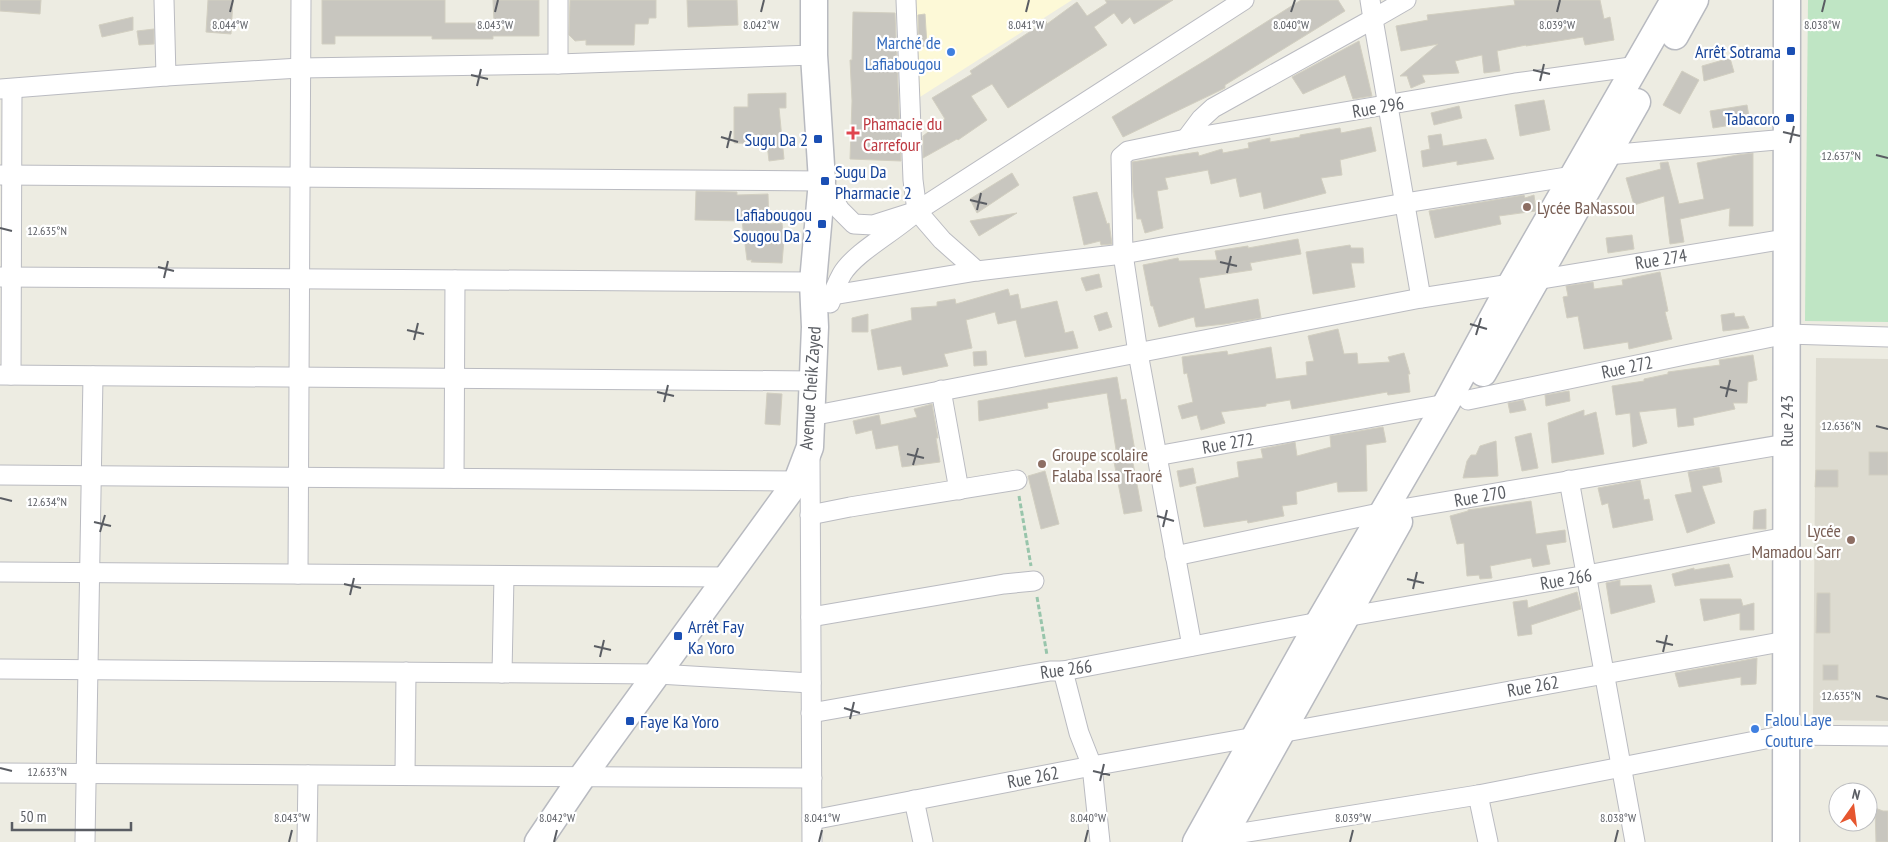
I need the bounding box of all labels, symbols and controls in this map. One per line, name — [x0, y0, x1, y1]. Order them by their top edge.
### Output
text: 8.044°W — [212, 17, 248, 32]
text: 8.043°W — [477, 17, 513, 32]
text: 8.042°W — [743, 17, 779, 32]
text: 8.041°W — [1008, 17, 1044, 32]
text: 8.040°W — [1273, 17, 1309, 32]
text: 8.039°W — [1539, 17, 1575, 32]
text: 8.038°W — [1804, 17, 1840, 32]
place label: Marché de Lafiabougou — [865, 31, 941, 75]
place label: Arrêt Sotrama — [1695, 40, 1781, 63]
marker: Arrêt Sotrama — [1785, 45, 1797, 57]
marker: Marché de Lafiabougou — [945, 46, 957, 58]
street label: Rue 296 — [1350, 91, 1406, 123]
place label: Tabacoro — [1725, 107, 1780, 130]
place label: Phamacie du Carrefour — [863, 112, 942, 156]
marker: Tabacoro — [1784, 112, 1796, 124]
marker: Phamacie du Carrefour — [847, 127, 859, 139]
place label: Sugu Da 2 — [745, 128, 808, 151]
marker: Sugu Da 2 — [812, 133, 824, 145]
text: 12.637°N — [1821, 148, 1861, 163]
place label: Sugu Da Pharmacie 2 — [835, 160, 912, 204]
marker: Sugu Da Pharmacie 2 — [819, 175, 831, 187]
place label: Lycée BaNassou — [1537, 196, 1635, 219]
marker: Lycée BaNassou — [1521, 201, 1533, 213]
place label: Lafiabougou Sougou Da 2 — [733, 203, 812, 247]
marker: Lafiabougou Sougou Da 2 — [816, 218, 828, 230]
text: 12.635°N — [27, 223, 67, 238]
street label: Rue 274 — [1634, 244, 1688, 274]
street label: Avenue Cheik Zayed — [794, 325, 826, 451]
street label: Rue 272 — [1599, 350, 1655, 384]
street label: Rue 243 — [1775, 395, 1798, 447]
text: 12.636°N — [1821, 418, 1861, 433]
street label: Rue 272 — [1200, 427, 1256, 459]
place label: Groupe scolaire Falaba Issa Traoré — [1052, 443, 1163, 487]
marker: Groupe scolaire Falaba Issa Traoré — [1036, 458, 1048, 470]
street label: Rue 270 — [1452, 480, 1508, 512]
text: 12.634°N — [27, 494, 67, 509]
place label: Lycée Mamadou Sarr — [1751, 519, 1841, 563]
marker: Lycée Mamadou Sarr — [1845, 534, 1857, 546]
street label: Rue 266 — [1538, 563, 1594, 595]
place label: Arrêt Fay Ka Yoro — [688, 615, 744, 659]
marker: Arrêt Fay Ka Yoro — [672, 630, 684, 642]
street label: Rue 266 — [1039, 654, 1093, 684]
street label: Rue 262 — [1505, 670, 1561, 702]
text: 12.635°N — [1821, 688, 1861, 703]
place label: Falou Laye Couture — [1765, 708, 1832, 752]
place label: Faye Ka Yoro — [640, 710, 719, 733]
marker: Faye Ka Yoro — [624, 715, 636, 727]
marker: Falou Laye Couture — [1749, 723, 1761, 735]
street label: Rue 262 — [1005, 761, 1061, 793]
text: 12.633°N — [27, 764, 67, 779]
north arrow — [1828, 782, 1878, 832]
text: N — [1850, 785, 1862, 804]
scale bar — [12, 800, 131, 832]
text: 50 m — [20, 807, 46, 826]
text: 8.043°W — [274, 810, 310, 825]
text: 8.042°W — [539, 810, 575, 825]
text: 8.041°W — [804, 810, 840, 825]
text: 8.040°W — [1070, 810, 1106, 825]
text: 8.039°W — [1335, 810, 1371, 825]
text: 8.038°W — [1600, 810, 1636, 825]

